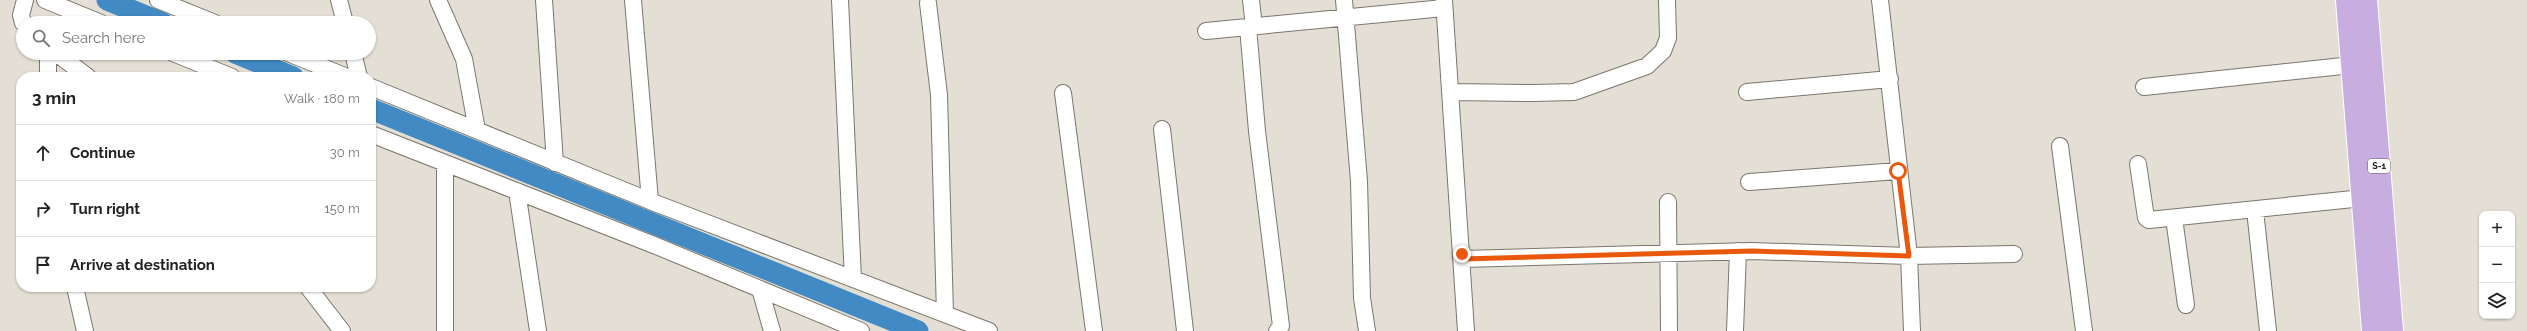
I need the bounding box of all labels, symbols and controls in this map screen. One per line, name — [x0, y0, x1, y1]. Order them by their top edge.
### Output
search box — [16, 16, 376, 60]
icon: search — [30, 27, 52, 49]
text: Search here — [62, 29, 145, 47]
text: 3 min — [32, 88, 76, 108]
text: Walk · 180 m — [284, 91, 360, 106]
icon: ahead — [32, 142, 54, 164]
text: Continue — [70, 144, 135, 162]
text: 30 m — [330, 145, 360, 160]
road number: S-1 — [2368, 159, 2390, 173]
route start — [1889, 162, 1907, 180]
icon: right — [32, 198, 54, 220]
text: Turn right — [70, 200, 140, 218]
text: 150 m — [324, 201, 360, 216]
map controls — [2479, 211, 2515, 319]
button: + — [2479, 211, 2515, 247]
route end — [1453, 245, 1471, 263]
button: − — [2479, 247, 2515, 283]
icon: arrive — [32, 254, 54, 276]
text: Arrive at destination — [70, 256, 215, 274]
button: layers — [2479, 283, 2515, 319]

